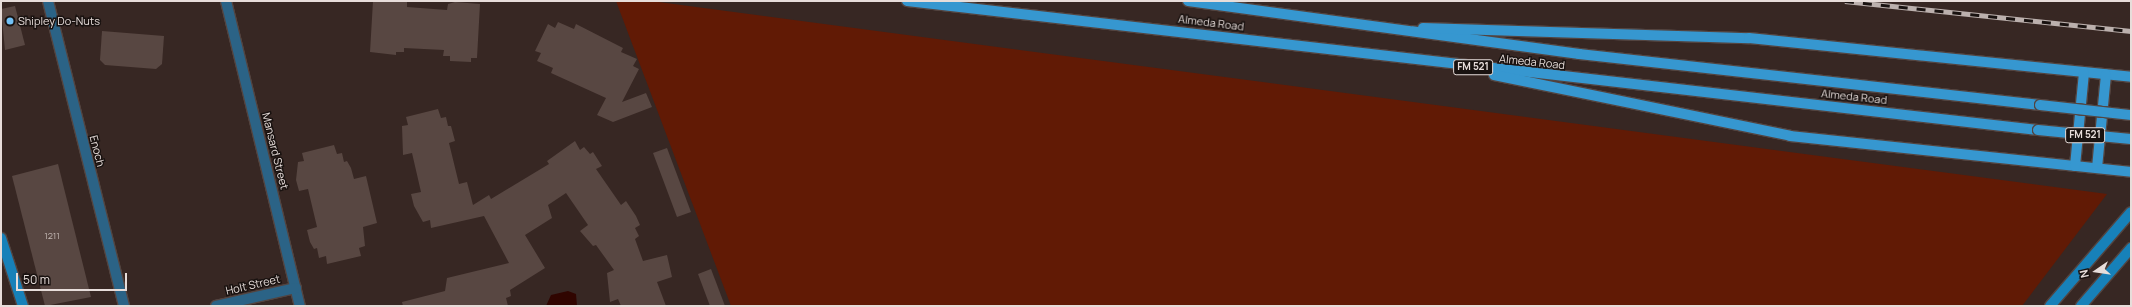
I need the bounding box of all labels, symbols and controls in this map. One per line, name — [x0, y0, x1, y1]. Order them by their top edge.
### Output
street label: Almeda Road — [1177, 12, 1245, 34]
place label: Shipley Do-Nuts — [18, 14, 100, 28]
marker: Shipley Do-Nuts — [5, 16, 15, 26]
street label: Almeda Road — [1498, 52, 1566, 72]
road number: FM 521 — [1453, 59, 1493, 75]
street label: Almeda Road — [1820, 87, 1888, 107]
street label: Mansard Street — [259, 111, 291, 191]
road number: FM 521 — [2065, 127, 2105, 143]
street label: Enoch — [87, 134, 107, 168]
house number: 1211 — [44, 231, 60, 241]
north arrow — [2076, 251, 2116, 291]
scale bar — [18, 265, 129, 291]
text: N — [2076, 268, 2092, 279]
text: 50 m — [23, 271, 50, 288]
street label: Holt Street — [224, 272, 282, 298]

